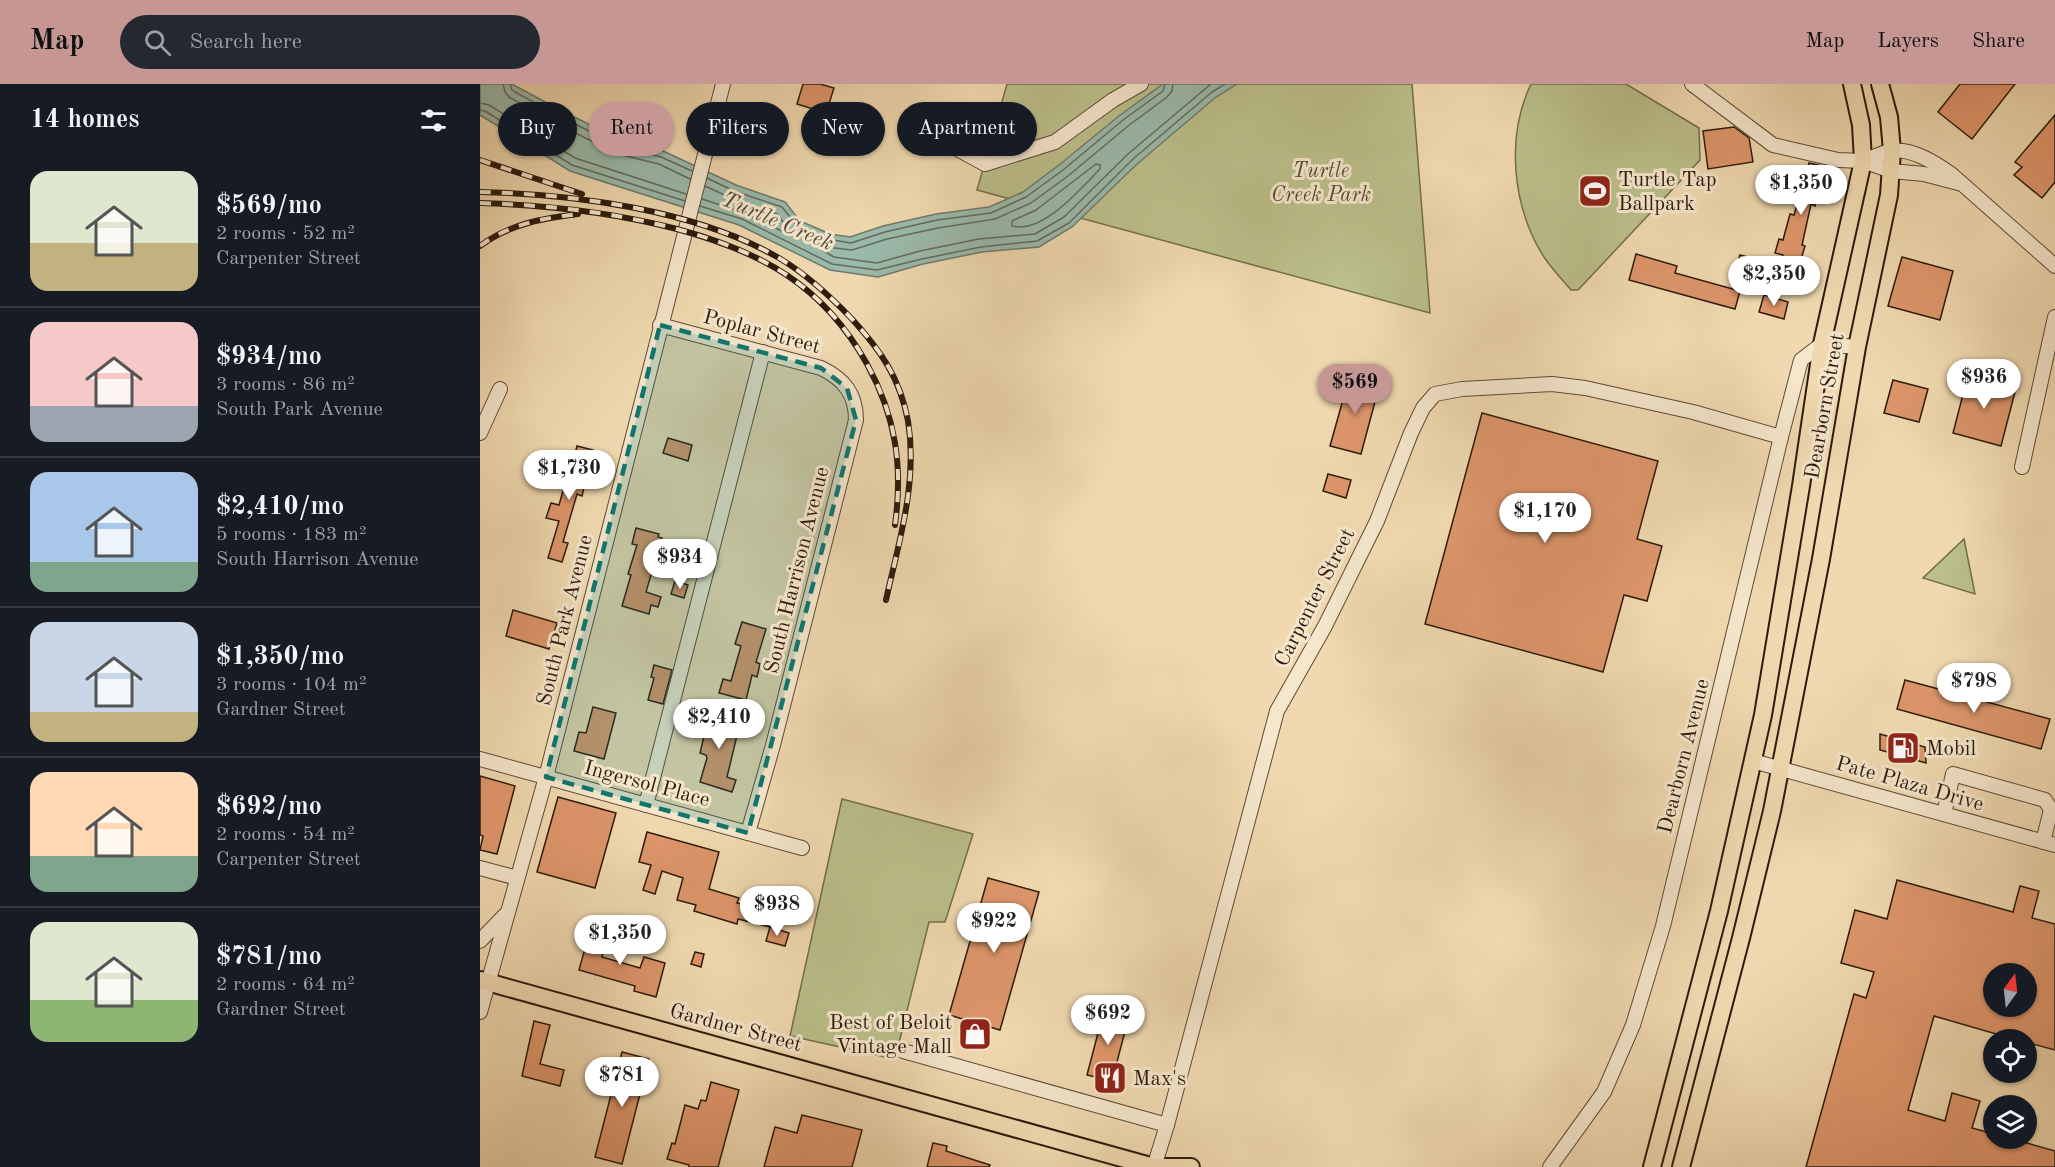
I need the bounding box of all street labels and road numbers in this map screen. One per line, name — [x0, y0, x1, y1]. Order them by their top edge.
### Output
street label: Poplar Street — [701, 307, 823, 358]
street label: Dearborn Street — [1802, 332, 1849, 481]
street label: South Harrison Avenue — [762, 465, 833, 676]
street label: Carpenter Street — [1271, 525, 1359, 670]
street label: South Park Avenue — [534, 533, 597, 708]
street label: Dearborn Avenue — [1655, 677, 1714, 836]
street label: Pate Plaza Drive — [1833, 753, 1986, 816]
street label: Ingersol Place — [581, 758, 712, 811]
street label: Gardner Street — [667, 1001, 804, 1056]

